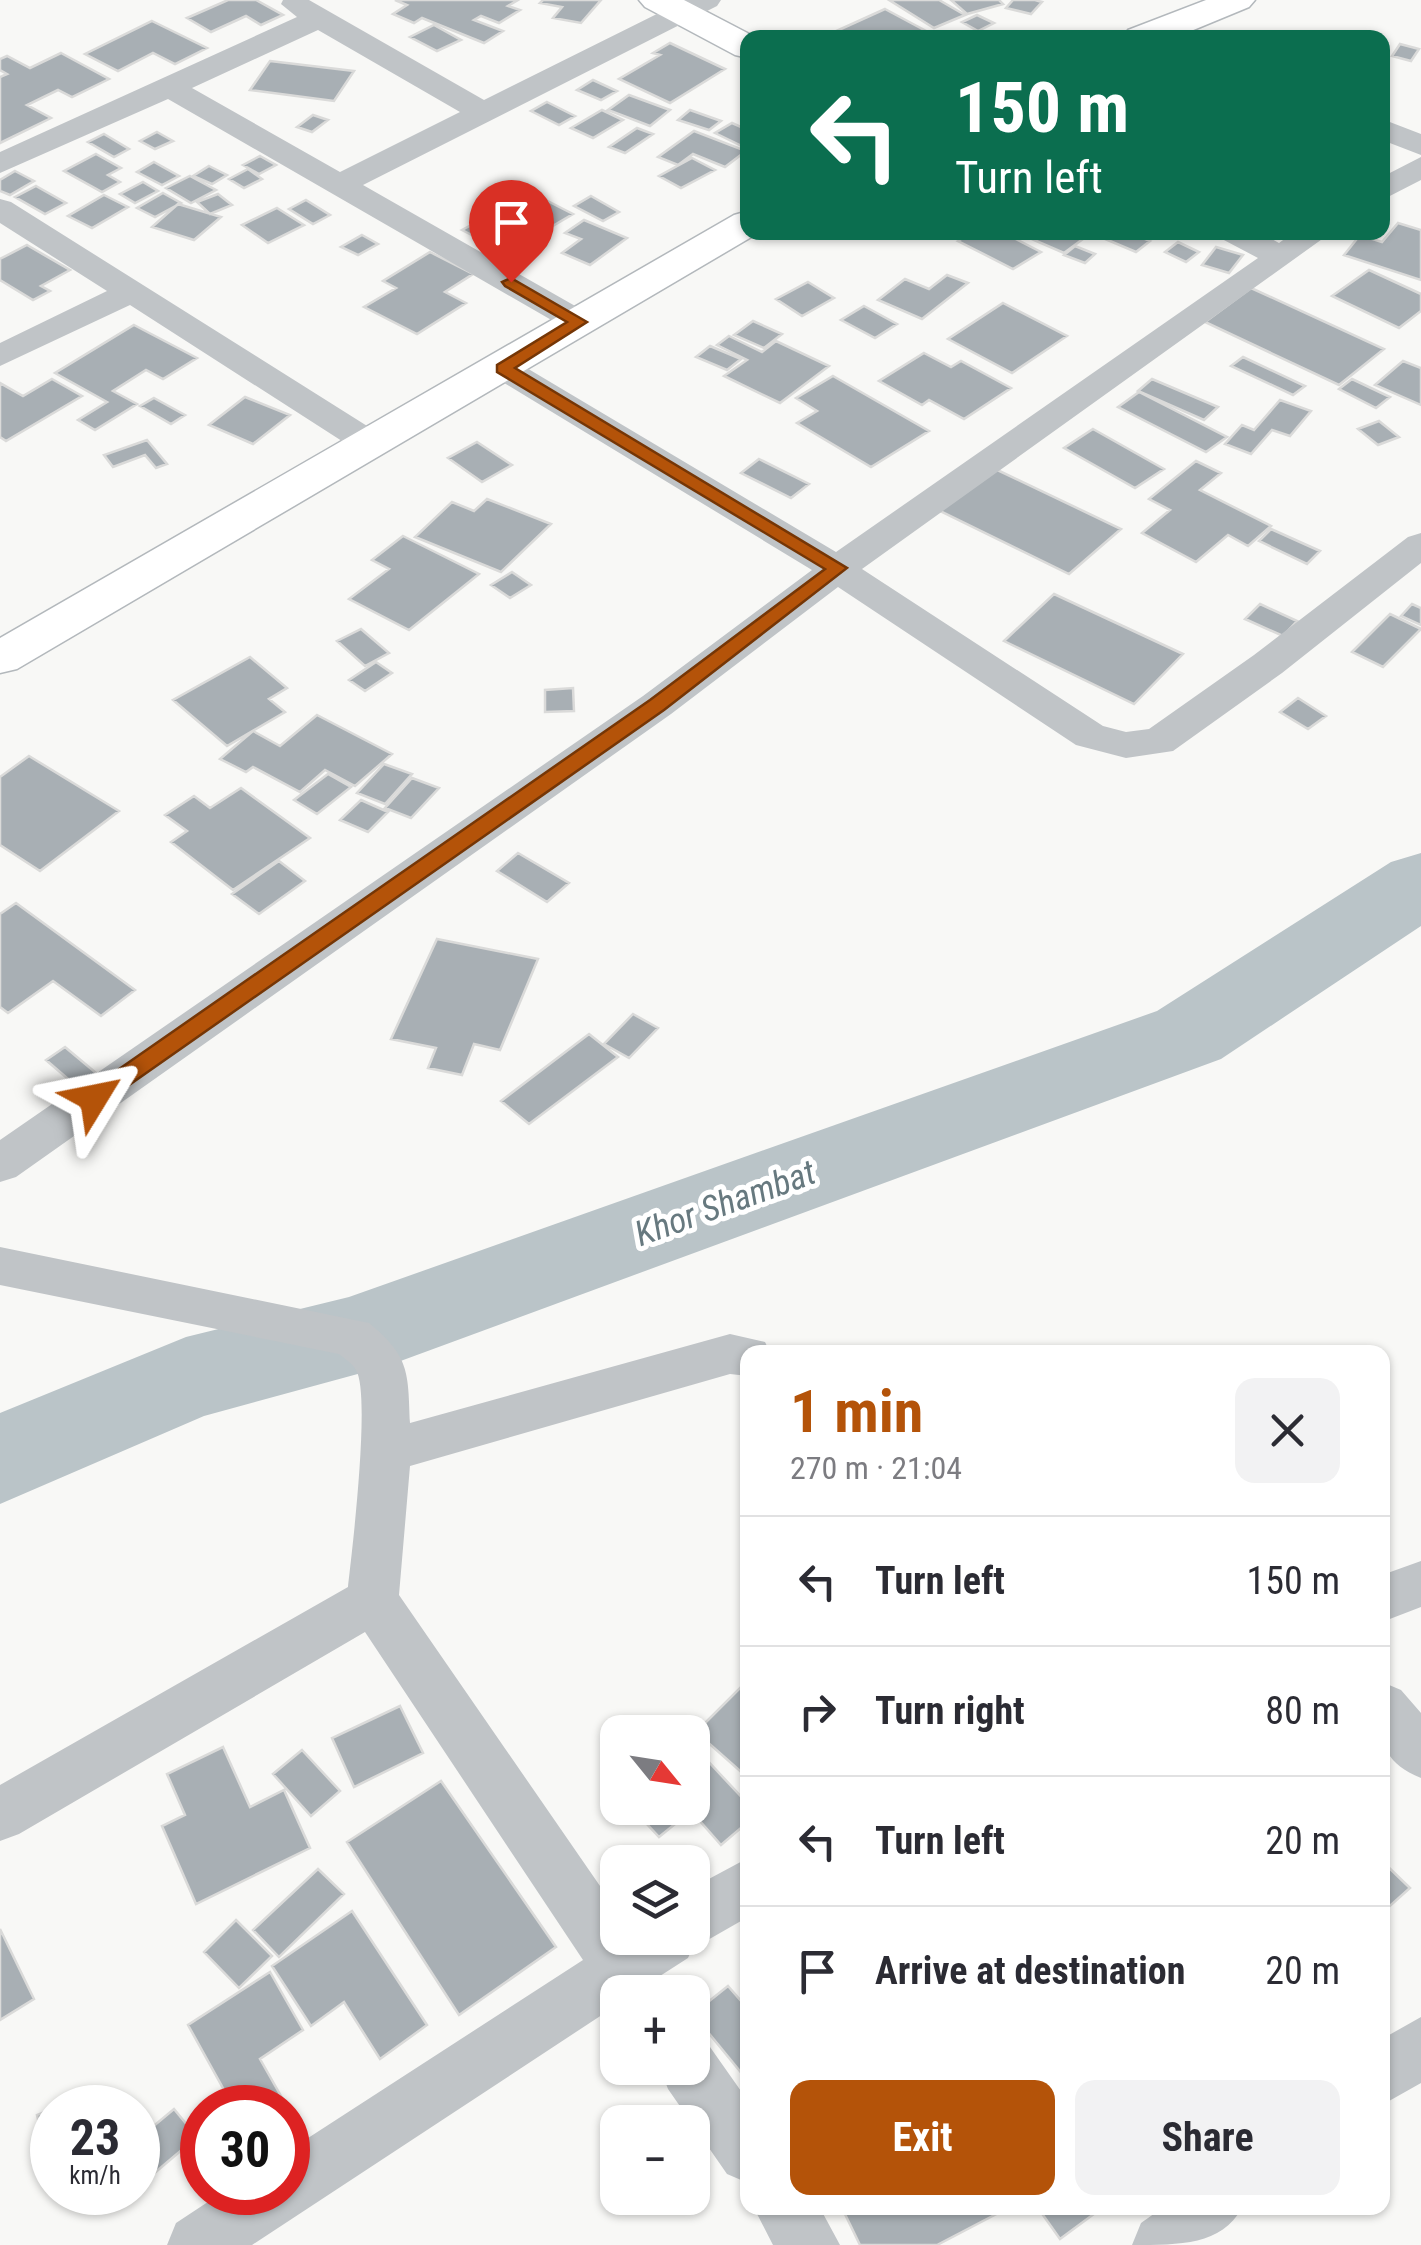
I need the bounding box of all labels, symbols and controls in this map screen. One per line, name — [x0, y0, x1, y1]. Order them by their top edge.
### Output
text: 150 m — [955, 67, 1129, 149]
icon: left — [790, 70, 920, 200]
text: Turn left — [955, 151, 1103, 204]
pin — [469, 180, 554, 283]
icon: arrive — [484, 195, 539, 250]
position arrow — [42, 1046, 146, 1150]
water label: Khor Shambat — [629, 1152, 822, 1255]
text: 1 min — [790, 1376, 923, 1447]
button: close — [1235, 1378, 1340, 1483]
text: 270 m · 21:04 — [790, 1449, 962, 1487]
icon: left — [790, 1554, 845, 1609]
text: Turn left — [875, 1559, 1005, 1603]
text: 150 m — [1246, 1559, 1340, 1603]
icon: right — [790, 1684, 845, 1739]
text: Turn right — [875, 1689, 1025, 1733]
text: 80 m — [1265, 1689, 1340, 1733]
north arrow — [600, 1715, 710, 1825]
map controls — [600, 1715, 710, 2215]
icon: left — [790, 1814, 845, 1869]
text: Turn left — [875, 1819, 1005, 1863]
text: 20 m — [1265, 1819, 1340, 1863]
button: layers — [600, 1845, 710, 1955]
icon: arrive — [790, 1944, 845, 1999]
text: Arrive at destination — [875, 1949, 1185, 1993]
text: 20 m — [1265, 1949, 1340, 1993]
button: + — [600, 1975, 710, 2085]
button: Exit — [790, 2080, 1055, 2195]
button: Share — [1075, 2080, 1340, 2195]
speed limit sign: 30 — [180, 2085, 310, 2215]
button: − — [600, 2105, 710, 2215]
text: 23 — [70, 2109, 120, 2167]
text: km/h — [69, 2161, 121, 2190]

